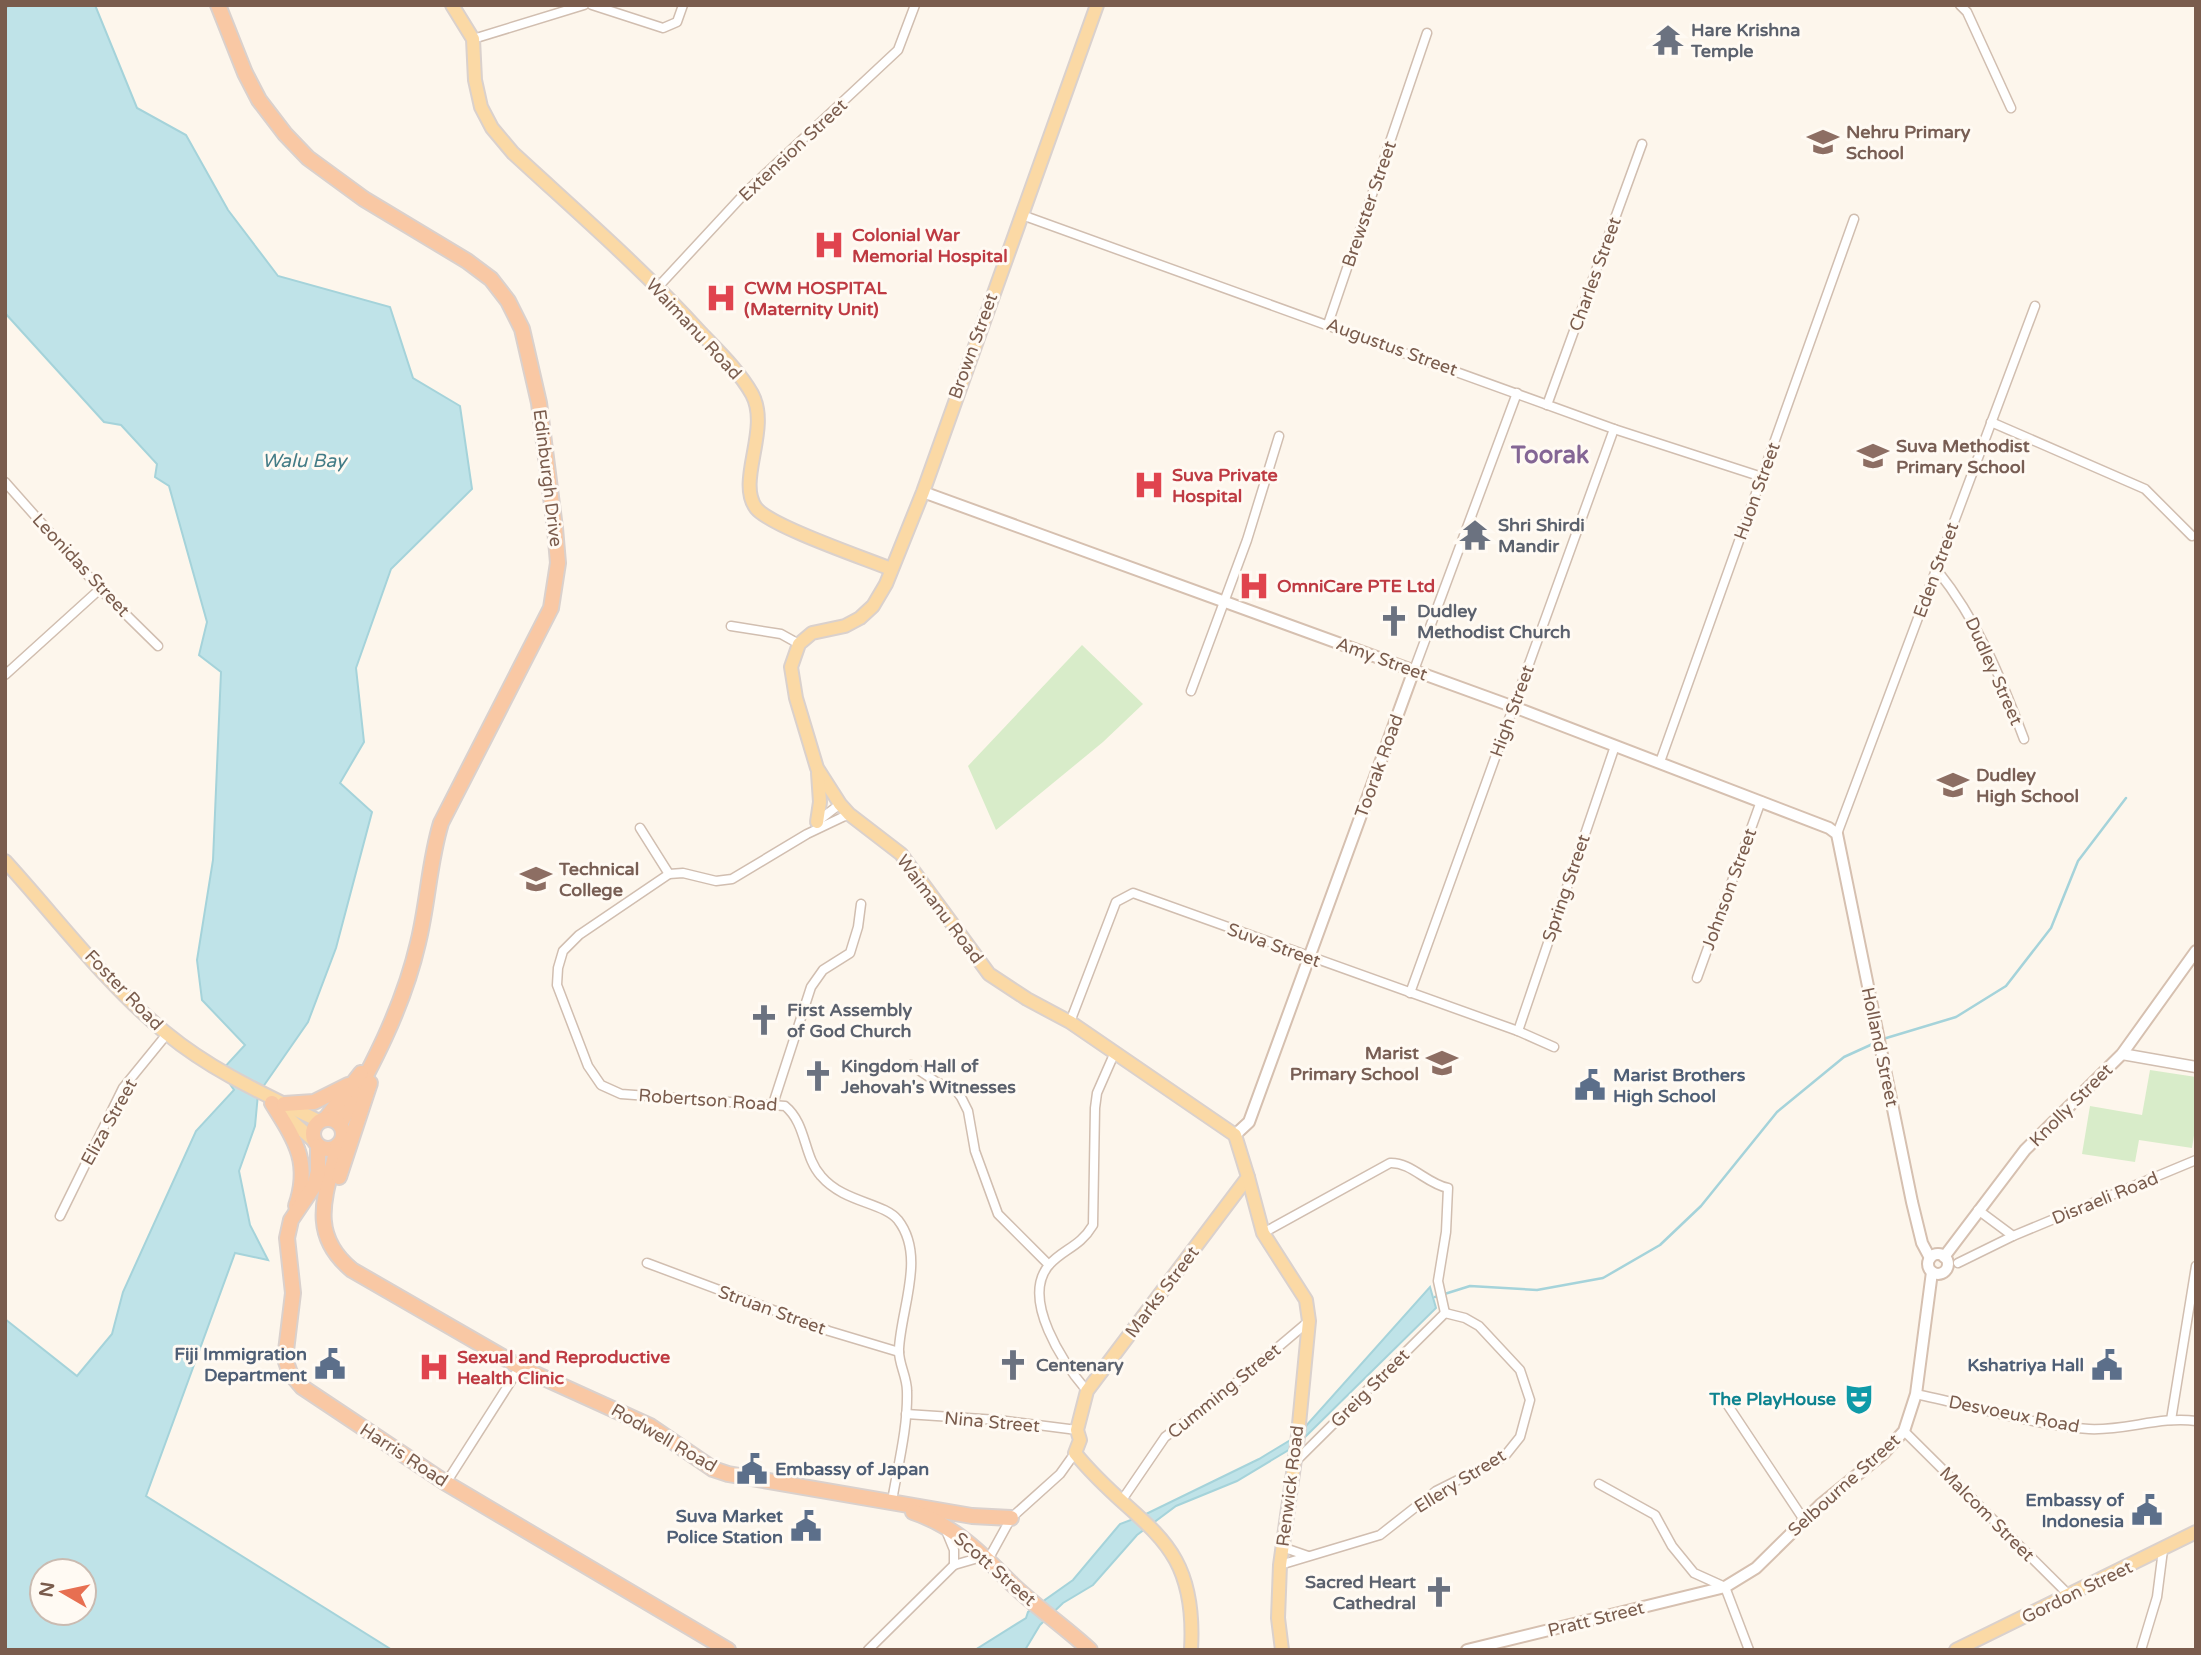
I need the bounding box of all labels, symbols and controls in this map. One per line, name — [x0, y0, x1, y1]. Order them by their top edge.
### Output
place label: Hare Krishna Temple — [1690, 19, 1800, 62]
temple icon: Hare Krishna Temple — [1651, 23, 1685, 57]
street label: Extension Street — [734, 94, 852, 206]
place label: Nehru Primary School — [1846, 121, 1971, 164]
school or university icon: Nehru Primary School — [1806, 125, 1840, 159]
street label: Brewster Street — [1337, 138, 1401, 270]
street label: Charles Street — [1564, 214, 1626, 334]
place label: Colonial War Memorial Hospital — [852, 224, 1008, 267]
hospital icon: Colonial War Memorial Hospital — [812, 228, 846, 262]
street label: Waimanu Road — [641, 274, 747, 384]
place label: CWM HOSPITAL (Maternity Unit) — [744, 277, 888, 320]
hospital icon: CWM HOSPITAL (Maternity Unit) — [704, 281, 738, 315]
street label: Brown Street — [944, 290, 1002, 402]
street label: Augustus Street — [1324, 313, 1461, 381]
street label: Edinburgh Drive — [529, 408, 567, 548]
place label: Suva Methodist Primary School — [1896, 435, 2030, 478]
street label: Huon Street — [1729, 439, 1785, 543]
school or university icon: Suva Methodist Primary School — [1856, 439, 1890, 473]
district label: Toorak — [1510, 441, 1589, 470]
water label: Walu Bay — [262, 450, 349, 472]
place label: Suva Private Hospital — [1172, 464, 1278, 507]
hospital icon: Suva Private Hospital — [1132, 468, 1166, 502]
street label: Leonidas Street — [28, 509, 135, 621]
place label: Shri Shirdi Mandir — [1498, 514, 1585, 557]
temple icon: Shri Shirdi Mandir — [1458, 518, 1492, 552]
street label: Eden Street — [1909, 519, 1963, 621]
hospital icon: OmniCare PTE Ltd — [1237, 569, 1271, 603]
place label: OmniCare PTE Ltd — [1277, 575, 1435, 597]
place label: Dudley Methodist Church — [1417, 600, 1571, 643]
church icon: Dudley Methodist Church — [1377, 604, 1411, 638]
street label: Dudley Street — [1960, 614, 2028, 729]
street label: Amy Street — [1333, 632, 1431, 686]
street label: High Street — [1485, 662, 1539, 760]
street label: Toorak Road — [1350, 711, 1408, 821]
place label: Dudley High School — [1976, 764, 2079, 807]
school or university icon: Dudley High School — [1936, 768, 1970, 802]
street label: Johnson Street — [1697, 825, 1761, 953]
street label: Spring Street — [1537, 831, 1595, 945]
street label: Waimanu Road — [892, 850, 988, 968]
place label: Technical College — [558, 858, 639, 901]
school or university icon: Technical College — [519, 862, 553, 896]
street label: Suva Street — [1224, 918, 1324, 972]
street label: Foster Road — [80, 945, 168, 1035]
street label: Holland Street — [1857, 985, 1903, 1109]
place label: First Assembly of God Church — [787, 999, 913, 1042]
church icon: First Assembly of God Church — [747, 1003, 781, 1037]
place label: Marist Primary School — [1290, 1042, 1419, 1085]
school or university icon: Marist Primary School — [1425, 1046, 1459, 1080]
place label: Kingdom Hall of Jehovah's Witnesses — [840, 1055, 1016, 1098]
church icon: Kingdom Hall of Jehovah's Witnesses — [801, 1059, 835, 1093]
street label: Knolly Street — [2025, 1059, 2117, 1151]
place label: Marist Brothers High School — [1613, 1064, 1746, 1107]
public building icon: Marist Brothers High School — [1573, 1068, 1607, 1102]
street label: Eliza Street — [76, 1075, 142, 1169]
street label: Robertson Road — [638, 1084, 778, 1116]
street label: Disraeli Road — [2049, 1167, 2161, 1229]
street label: Marks Street — [1120, 1242, 1204, 1342]
street label: Struan Street — [715, 1280, 829, 1340]
street label: Cumming Street — [1163, 1339, 1285, 1443]
place label: Fiji Immigration Department — [174, 1343, 307, 1386]
street label: Greig Street — [1326, 1344, 1414, 1432]
place label: Sexual and Reproductive Health Clinic — [457, 1346, 670, 1389]
public building icon: Fiji Immigration Department — [313, 1347, 347, 1381]
church icon: Centenary — [996, 1348, 1030, 1382]
public building icon: Kshatriya Hall — [2090, 1348, 2124, 1382]
hospital icon: Sexual and Reproductive Health Clinic — [417, 1350, 451, 1384]
place label: Centenary — [1036, 1354, 1124, 1376]
place label: Kshatriya Hall — [1967, 1354, 2084, 1376]
theatre icon: The PlayHouse — [1842, 1382, 1876, 1416]
place label: The PlayHouse — [1708, 1388, 1836, 1410]
street label: Desvoeux Road — [1947, 1391, 2081, 1437]
street label: Rodwell Road — [607, 1399, 721, 1477]
street label: Nina Street — [943, 1407, 1041, 1437]
street label: Harris Road — [356, 1418, 452, 1492]
street label: Renwick Road — [1272, 1424, 1308, 1548]
street label: Selbourne Street — [1783, 1429, 1905, 1541]
street label: Ellery Street — [1410, 1444, 1510, 1518]
public building icon: Embassy of Japan — [735, 1452, 769, 1486]
place label: Embassy of Japan — [775, 1458, 929, 1480]
street label: Malcom Street — [1935, 1462, 2039, 1566]
place label: Embassy of Indonesia — [2025, 1489, 2125, 1532]
public building icon: Embassy of Indonesia — [2130, 1493, 2164, 1527]
place label: Suva Market Police Station — [666, 1505, 783, 1548]
public building icon: Suva Market Police Station — [789, 1509, 823, 1543]
street label: Scott Street — [950, 1527, 1041, 1611]
street label: Gordon Street — [2018, 1556, 2136, 1628]
north arrow — [28, 1557, 98, 1627]
place label: Sacred Heart Cathedral — [1305, 1571, 1416, 1614]
church icon: Sacred Heart Cathedral — [1422, 1575, 1456, 1609]
text: N — [35, 1580, 59, 1599]
street label: Pratt Street — [1545, 1596, 1647, 1642]

